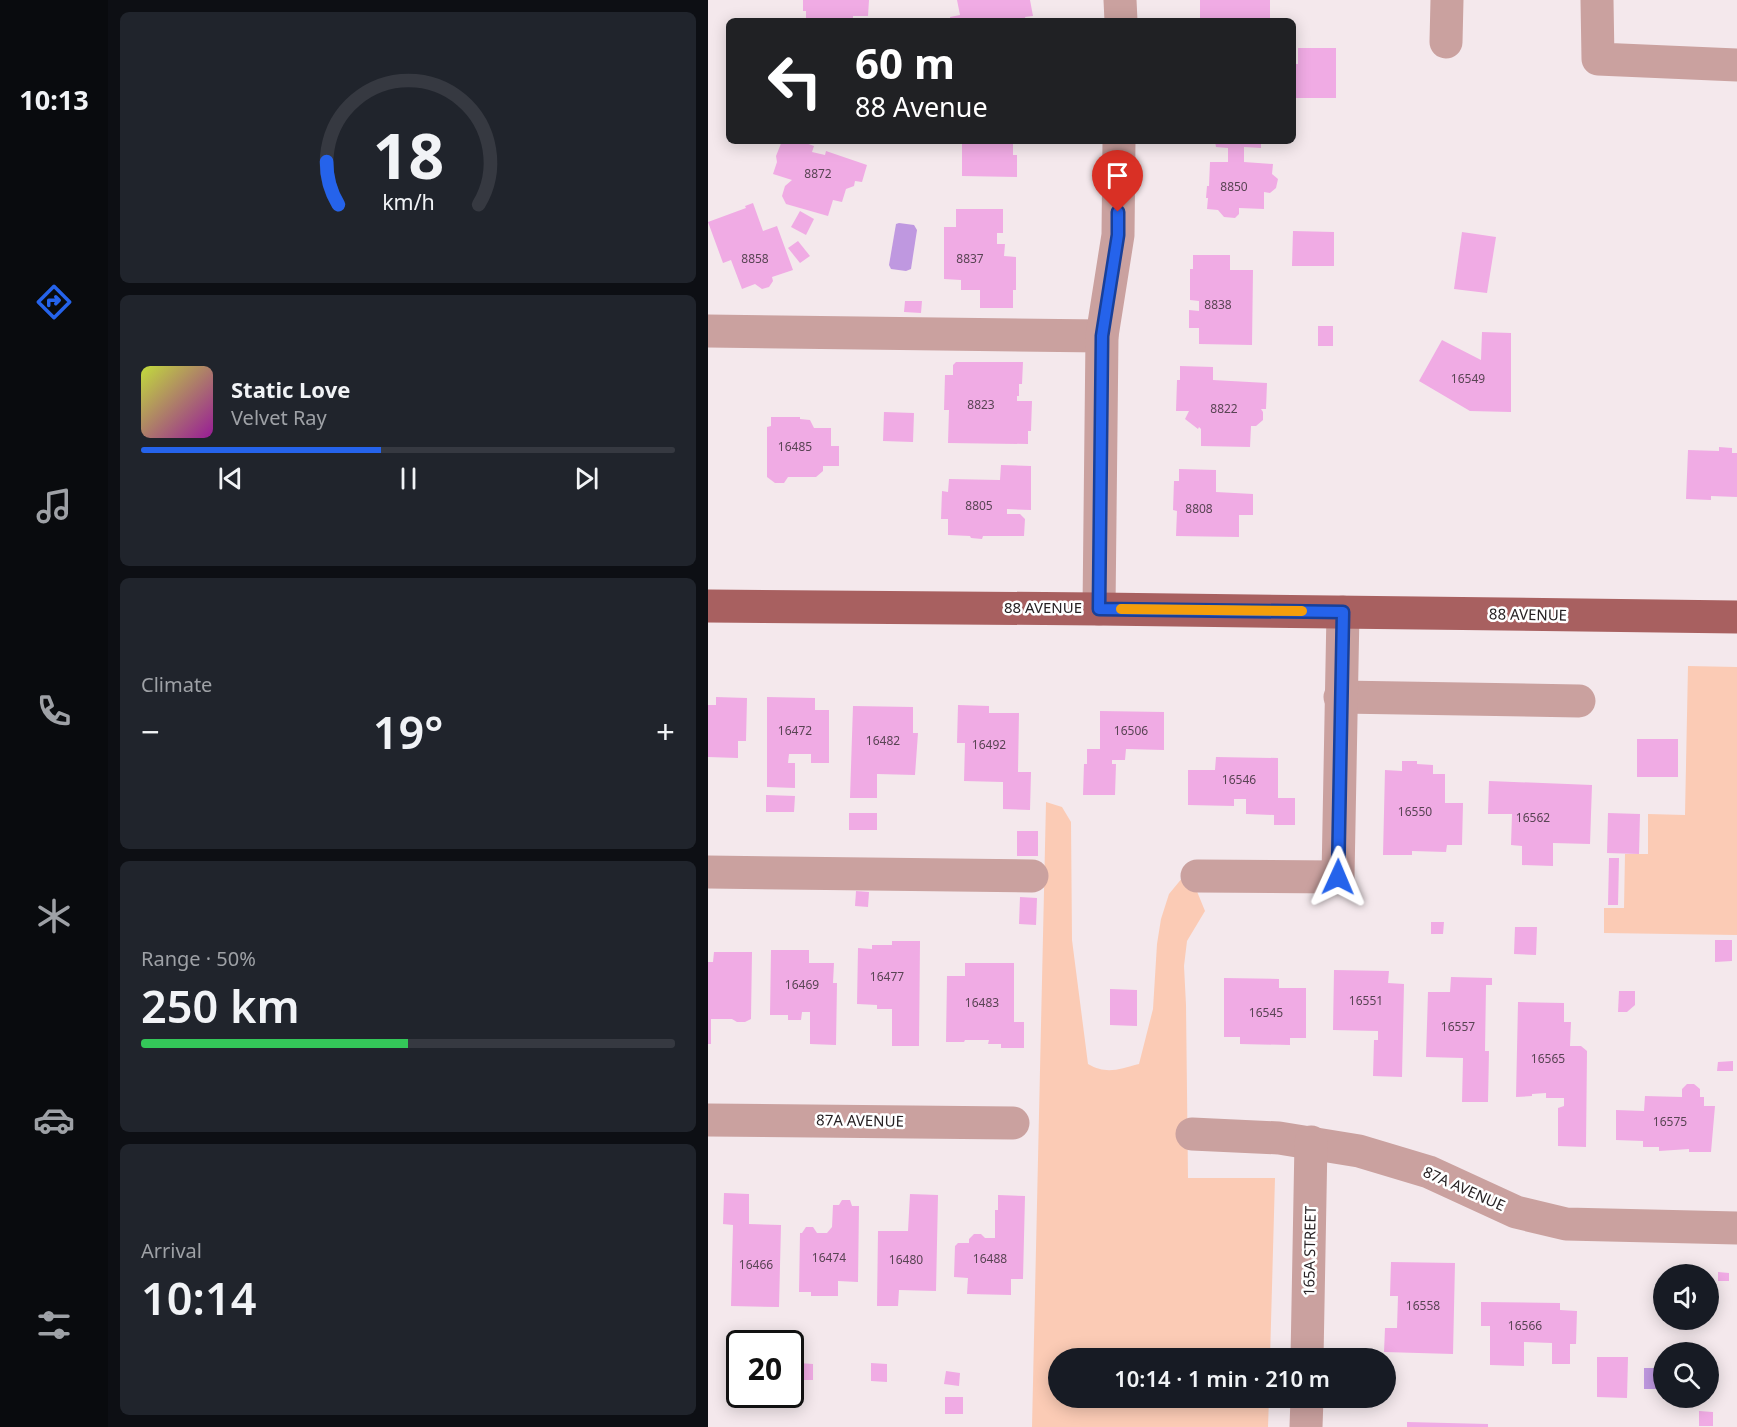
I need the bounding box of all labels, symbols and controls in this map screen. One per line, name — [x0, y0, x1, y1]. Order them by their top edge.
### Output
text: 60 m — [855, 34, 955, 91]
icon: left — [756, 42, 834, 120]
text: 10:13 — [19, 81, 89, 118]
text: 88 Avenue — [855, 88, 988, 125]
text: 18 — [372, 112, 444, 197]
pin — [1092, 150, 1143, 212]
icon: arrive — [1101, 159, 1134, 192]
house number: 8872 — [804, 165, 832, 182]
house number: 8850 — [1220, 178, 1248, 195]
text: km/h — [382, 187, 434, 216]
house number: 8858 — [741, 250, 769, 267]
house number: 8837 — [956, 250, 984, 267]
icon: directions — [33, 281, 75, 323]
house number: 8838 — [1204, 296, 1232, 313]
house number: 16549 — [1451, 370, 1485, 387]
text: Static Love — [231, 374, 350, 404]
house number: 8823 — [967, 396, 995, 413]
house number: 8822 — [1210, 400, 1238, 417]
text: Velvet Ray — [231, 404, 327, 431]
house number: 16485 — [778, 438, 812, 455]
icon: previous — [214, 462, 247, 495]
icon: pause — [392, 462, 425, 495]
icon: next — [570, 462, 603, 495]
icon: music — [33, 485, 75, 527]
house number: 8805 — [965, 497, 993, 514]
house number: 8808 — [1185, 500, 1213, 517]
street label: 88 AVENUE — [1004, 597, 1082, 617]
street label: 88 AVENUE — [1489, 603, 1567, 625]
text: Climate — [141, 671, 212, 698]
icon: phone — [33, 690, 75, 732]
text: 19° — [373, 701, 443, 762]
text: − — [141, 709, 160, 754]
text: + — [656, 709, 675, 754]
house number: 16472 — [778, 722, 812, 739]
house number: 16506 — [1114, 722, 1148, 739]
house number: 16482 — [866, 732, 900, 749]
house number: 16492 — [972, 736, 1006, 753]
house number: 16546 — [1222, 771, 1256, 788]
house number: 16550 — [1398, 803, 1432, 820]
house number: 16562 — [1516, 809, 1550, 826]
position arrow — [1306, 845, 1370, 909]
icon: climate — [33, 895, 75, 937]
text: Range · 50% — [141, 945, 256, 972]
house number: 16477 — [870, 968, 904, 985]
text: 250 km — [141, 975, 300, 1036]
house number: 16469 — [785, 976, 819, 993]
house number: 16551 — [1349, 992, 1383, 1009]
house number: 16483 — [965, 994, 999, 1011]
house number: 16545 — [1249, 1004, 1283, 1021]
house number: 16557 — [1441, 1018, 1475, 1035]
house number: 16565 — [1531, 1050, 1565, 1067]
icon: car — [33, 1099, 75, 1141]
street label: 87A AVENUE — [816, 1109, 904, 1131]
house number: 16575 — [1653, 1113, 1687, 1130]
street label: 87A AVENUE — [1420, 1161, 1509, 1215]
street label: 165A STREET — [1298, 1205, 1320, 1296]
text: Arrival — [141, 1237, 202, 1264]
house number: 16474 — [812, 1249, 846, 1266]
house number: 16488 — [973, 1250, 1007, 1267]
house number: 16480 — [889, 1251, 923, 1268]
house number: 16466 — [739, 1256, 773, 1273]
map controls — [1653, 1264, 1719, 1408]
button: sound — [1653, 1264, 1719, 1330]
text: 10:14 — [141, 1267, 256, 1328]
house number: 16558 — [1406, 1297, 1440, 1314]
icon: filters — [33, 1304, 75, 1346]
house number: 16566 — [1508, 1317, 1542, 1334]
speed limit sign: 20 — [726, 1330, 804, 1408]
button: search — [1653, 1342, 1719, 1408]
text: 10:14 · 1 min · 210 m — [1114, 1363, 1330, 1393]

